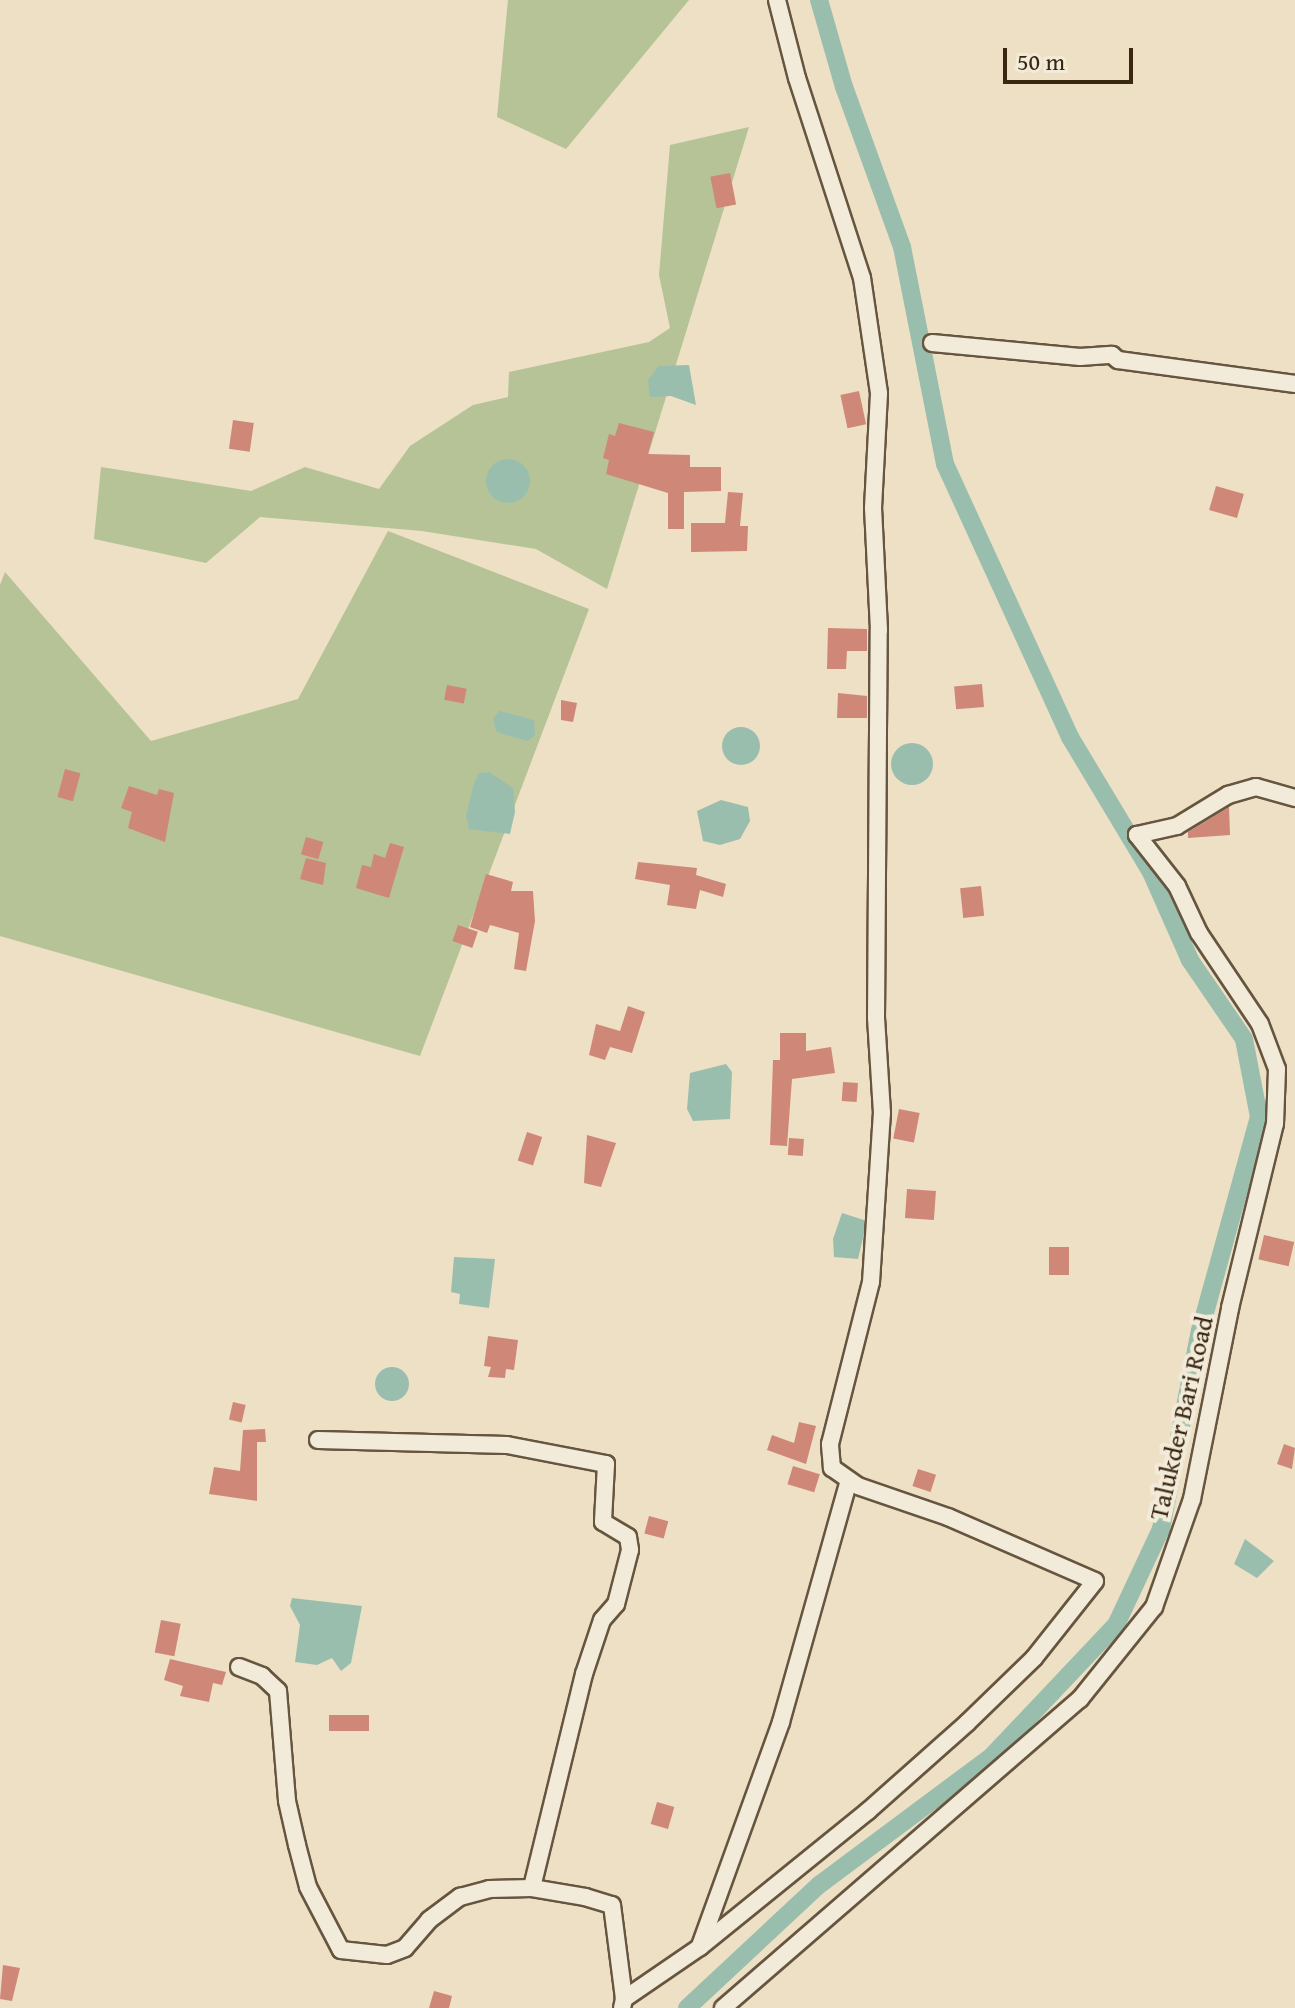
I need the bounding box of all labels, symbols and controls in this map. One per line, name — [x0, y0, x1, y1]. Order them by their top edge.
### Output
scale bar — [1007, 32, 1137, 82]
text: 50 m — [1017, 44, 1065, 79]
street label: Talukder Bari Road — [1142, 1313, 1220, 1523]

